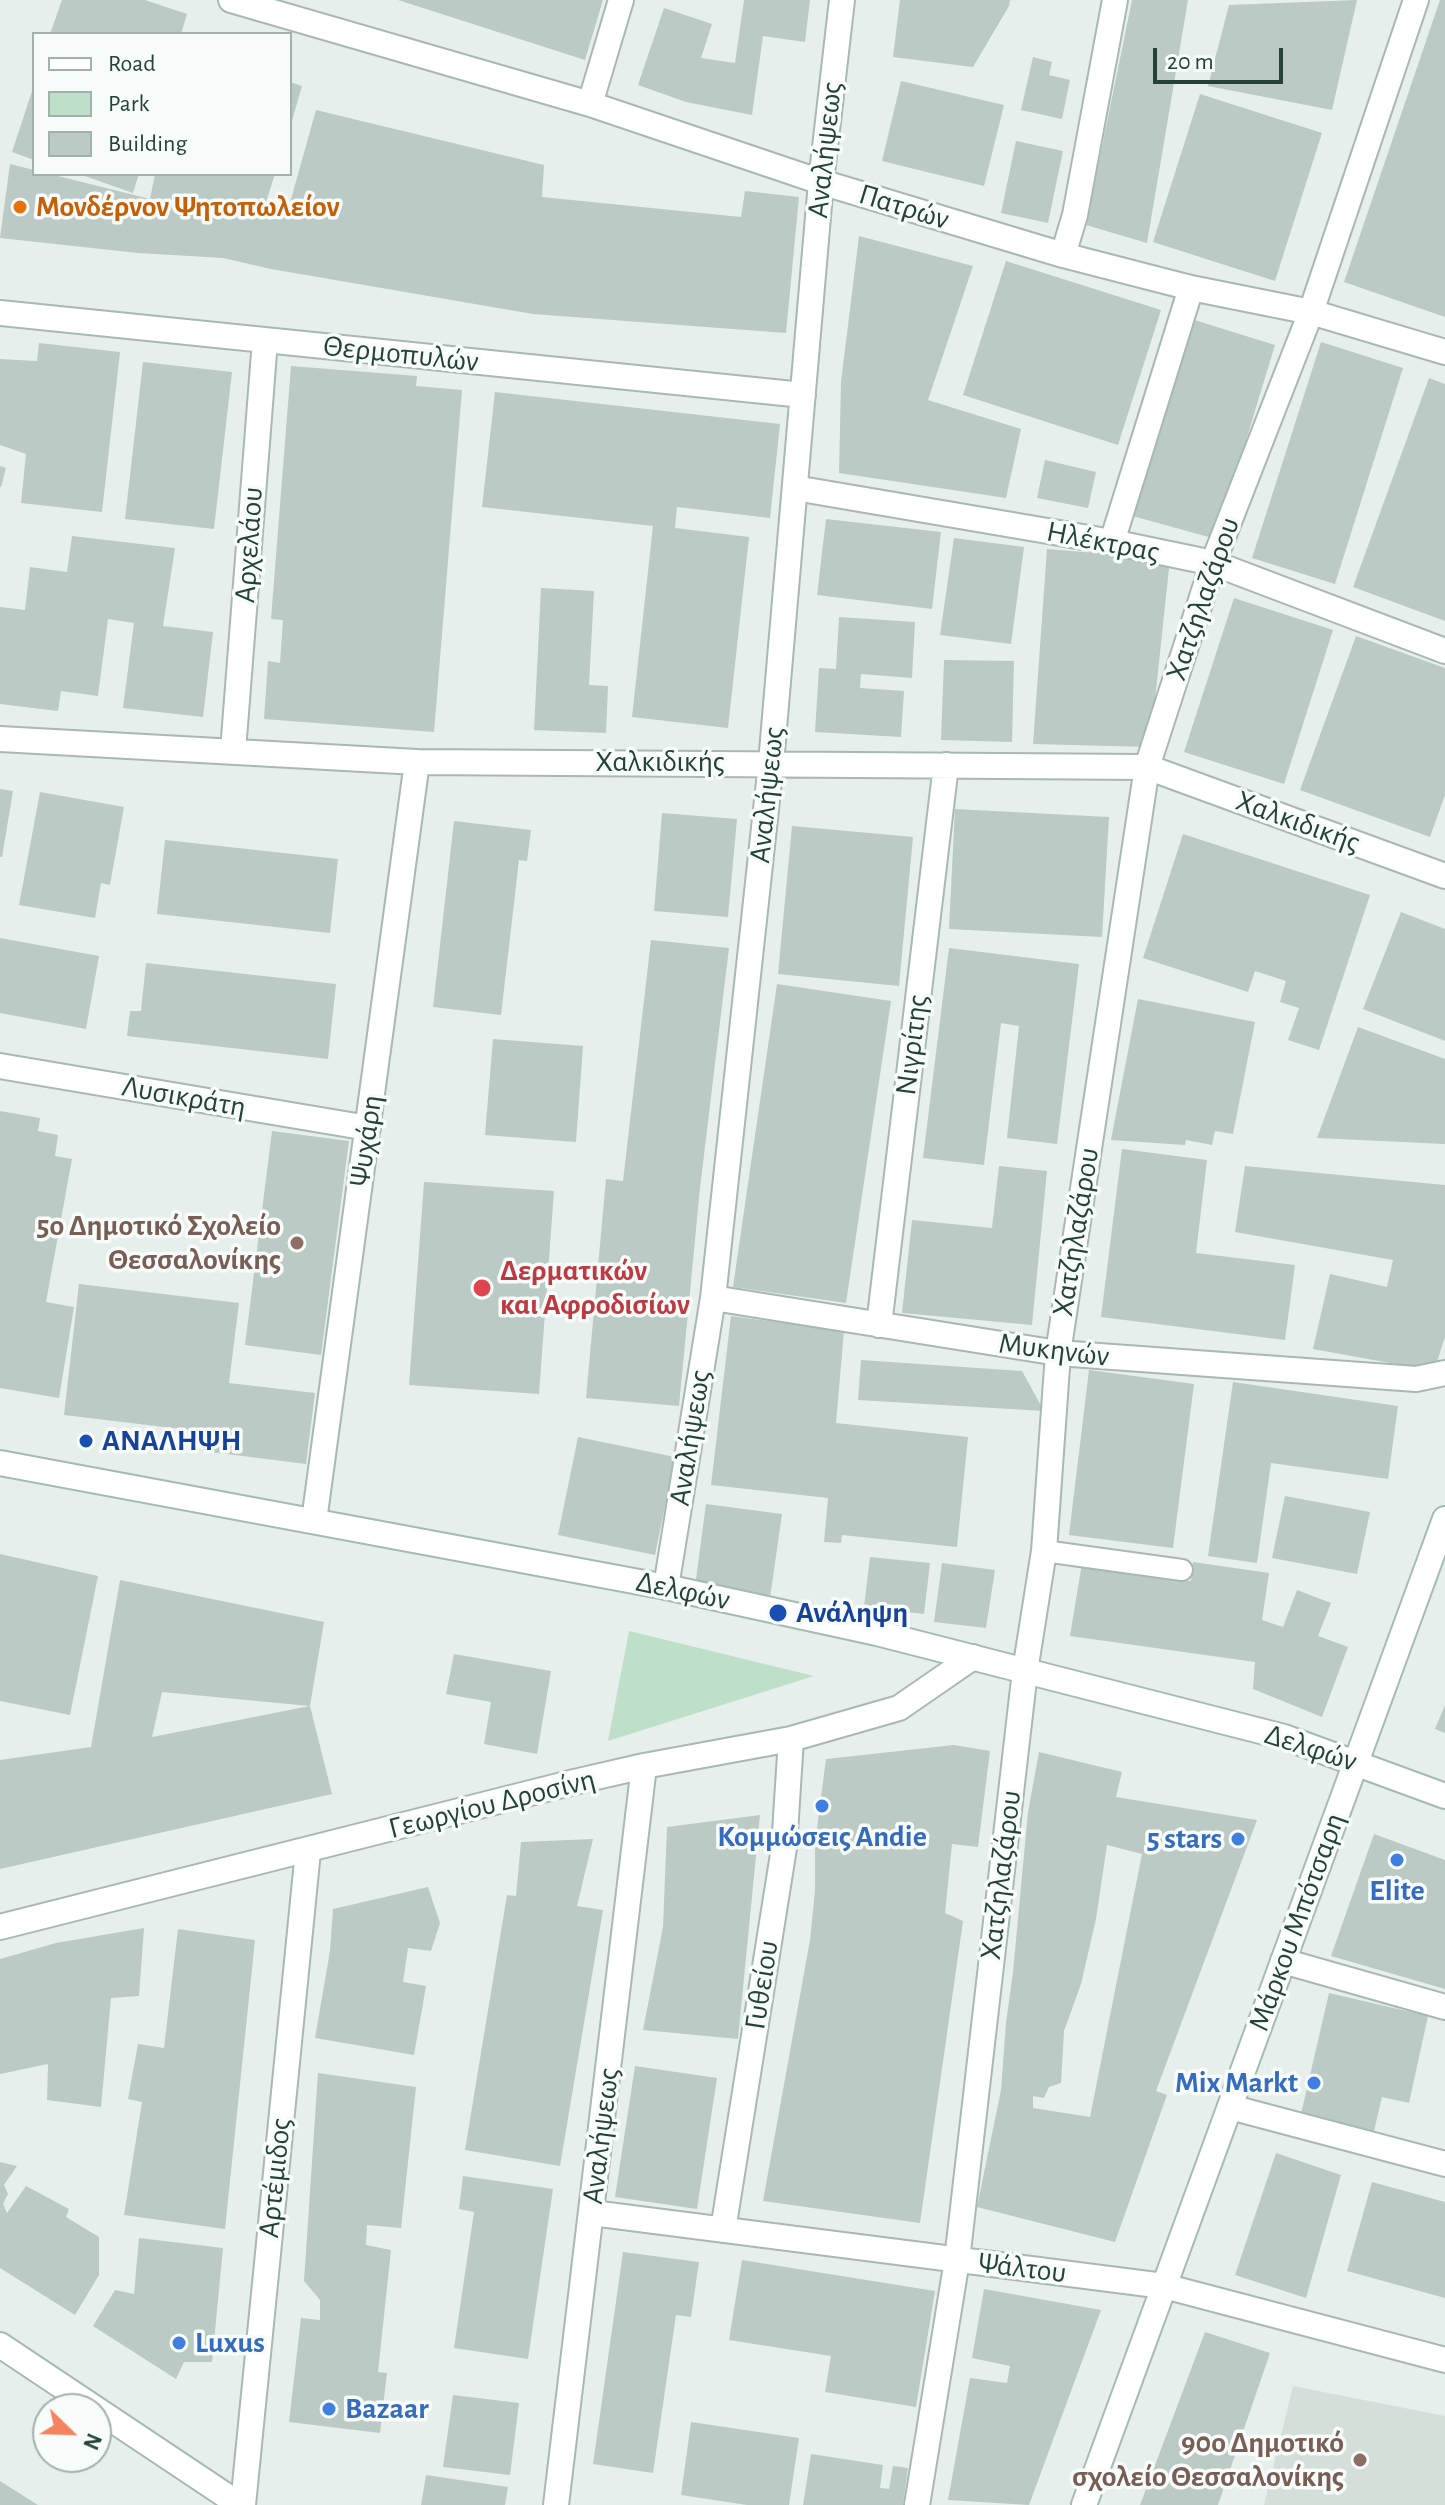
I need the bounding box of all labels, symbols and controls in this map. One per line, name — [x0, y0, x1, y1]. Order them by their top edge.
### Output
legend — [32, 32, 292, 176]
scale bar — [1157, 32, 1287, 82]
text: 20 m — [1167, 50, 1214, 74]
text: Road — [108, 52, 156, 76]
street label: Αναλήψεως — [800, 80, 850, 220]
text: Park — [108, 92, 149, 116]
text: Building — [108, 132, 187, 156]
street label: Πατρών — [854, 176, 954, 238]
place label: Μονδέρνον Ψητοπωλείον — [36, 189, 340, 225]
marker: Μονδέρνον Ψητοπωλείον — [11, 198, 29, 216]
street label: Θερμοπυλών — [322, 328, 480, 380]
street label: Αρχελάου — [227, 486, 271, 604]
street label: Ηλέκτρας — [1043, 513, 1163, 571]
street label: Χατζηλαζάρου — [1158, 513, 1248, 685]
street label: Αναλήψεως — [742, 725, 792, 865]
street label: Χαλκιδικής — [595, 744, 725, 780]
street label: Χαλκιδικής — [1231, 783, 1365, 861]
street label: Νιγρίτης — [888, 993, 936, 1097]
street label: Λυσικράτη — [119, 1068, 249, 1126]
street label: Ψυχάρη — [342, 1092, 390, 1190]
street label: Χατζηλαζάρου — [1045, 1145, 1107, 1319]
place label: 5ο Δημοτικό Σχολείο Θεσσαλονίκης — [36, 1208, 281, 1278]
marker: 5ο Δημοτικό Σχολείο Θεσσαλονίκης — [288, 1234, 306, 1252]
place label: Δερματικών και Αφροδισίων — [500, 1253, 690, 1324]
marker: Δερματικών και Αφροδισίων — [471, 1277, 493, 1299]
street label: Μυκηνών — [997, 1325, 1111, 1375]
street label: Αναλήψεως — [662, 1368, 718, 1508]
place label: ΑΝΑΛΗΨΗ — [102, 1423, 241, 1459]
marker: ΑΝΑΛΗΨΗ — [77, 1432, 95, 1450]
street label: Δελφών — [633, 1564, 733, 1618]
place label: Ανάληψη — [796, 1595, 908, 1631]
marker: Ανάληψη — [767, 1602, 789, 1624]
street label: Δελφών — [1260, 1716, 1362, 1780]
street label: Γεωργίου Δροσίνη — [385, 1761, 599, 1847]
street label: Χατζηλαζάρου — [973, 1788, 1029, 1962]
marker: Κομμώσεις Andie — [813, 1797, 831, 1815]
street label: Μάρκου Μπότσαρη — [1241, 1808, 1353, 2036]
place label: Κομμώσεις Andie — [717, 1819, 927, 1855]
place label: 5 stars — [1147, 1821, 1222, 1857]
marker: 5 stars — [1229, 1830, 1247, 1848]
marker: Elite — [1388, 1851, 1406, 1869]
place label: Elite — [1369, 1873, 1425, 1909]
street label: Γυθείου — [737, 1938, 787, 2032]
place label: Mix Markt — [1175, 2065, 1298, 2101]
street label: Αναλήψεως — [575, 2066, 627, 2206]
marker: Mix Markt — [1305, 2074, 1323, 2092]
street label: Αρτέμιδος — [251, 2116, 299, 2240]
street label: Ψάλτου — [976, 2245, 1068, 2291]
place label: Luxus — [195, 2325, 265, 2361]
marker: Luxus — [170, 2334, 188, 2352]
place label: Bazaar — [345, 2391, 429, 2427]
north arrow — [32, 2393, 112, 2473]
marker: Bazaar — [320, 2400, 338, 2418]
place label: 90ο Δημοτικό σχολείο Θεσσαλονίκης — [1072, 2425, 1344, 2496]
text: N — [79, 2430, 105, 2453]
marker: 90ο Δημοτικό σχολείο Θεσσαλονίκης — [1351, 2451, 1369, 2469]

